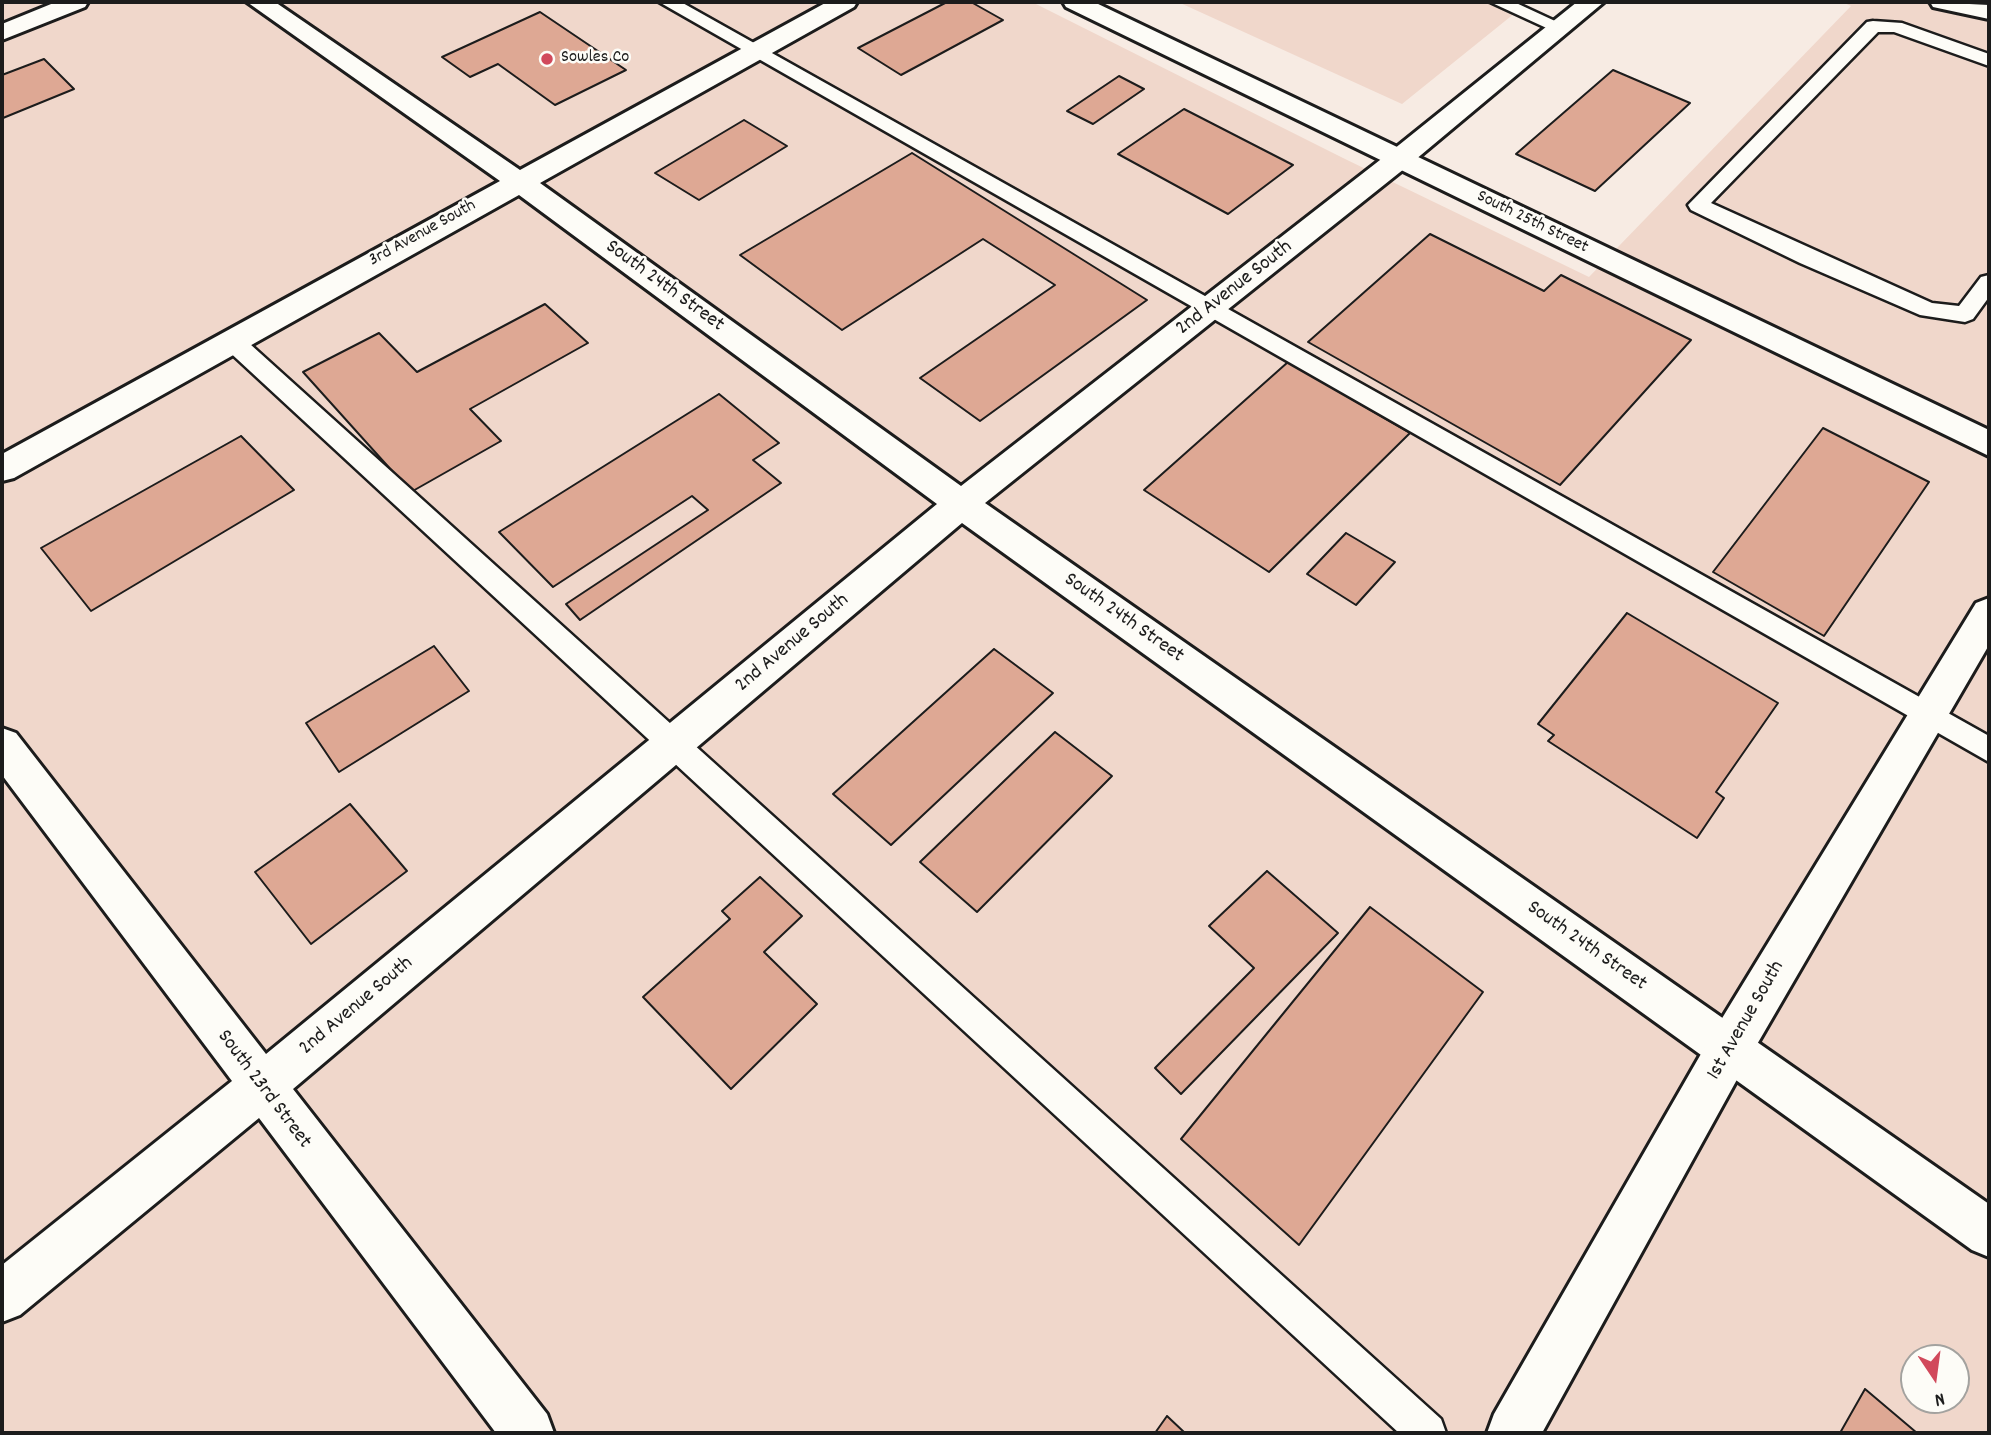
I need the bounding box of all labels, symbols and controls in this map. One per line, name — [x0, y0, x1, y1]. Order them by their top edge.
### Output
place label: Sowles Co — [561, 48, 629, 70]
marker: Sowles Co — [539, 51, 555, 67]
street label: South 25th Street — [1473, 187, 1591, 259]
street label: 3rd Avenue South — [366, 196, 480, 272]
street label: South 24th Street — [600, 235, 728, 339]
street label: 2nd Avenue South — [1172, 236, 1298, 342]
street label: South 24th Street — [1058, 568, 1188, 670]
street label: 2nd Avenue South — [731, 589, 855, 699]
street label: South 24th Street — [1521, 896, 1651, 998]
street label: 2nd Avenue South — [295, 952, 419, 1062]
street label: 1st Avenue South — [1703, 957, 1791, 1085]
street label: South 23rd Street — [210, 1026, 316, 1154]
north arrow — [1900, 1344, 1970, 1414]
text: N — [1932, 1384, 1947, 1412]

